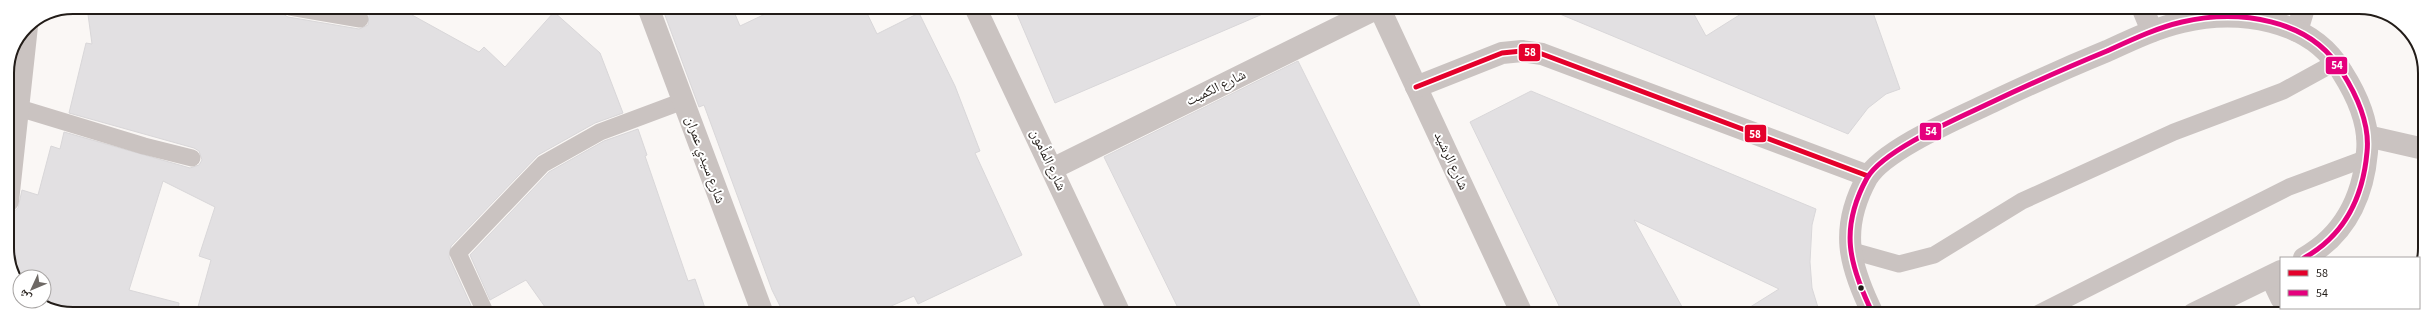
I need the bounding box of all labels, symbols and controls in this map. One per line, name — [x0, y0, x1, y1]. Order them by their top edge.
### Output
line badge: 58 — [1518, 43, 1541, 62]
text: 58 — [1524, 45, 1536, 60]
line badge: 54 — [2325, 56, 2348, 75]
text: 54 — [2331, 58, 2343, 73]
street label: شارع الكميت — [1183, 65, 1249, 111]
street label: شارع سيدي عمران — [679, 113, 730, 207]
line badge: 54 — [1919, 122, 1942, 141]
line badge: 58 — [1744, 124, 1767, 143]
text: 54 — [1925, 124, 1937, 139]
street label: شارع المأمون — [1025, 126, 1071, 194]
text: 58 — [1749, 127, 1761, 142]
street label: شارع الرشيد — [1429, 129, 1473, 193]
legend — [2280, 257, 2420, 309]
text: 58 — [2316, 265, 2328, 282]
north arrow — [12, 269, 52, 309]
unlabelled marker — [1856, 283, 1866, 293]
text: 54 — [2316, 285, 2328, 302]
text: ش — [15, 286, 35, 305]

